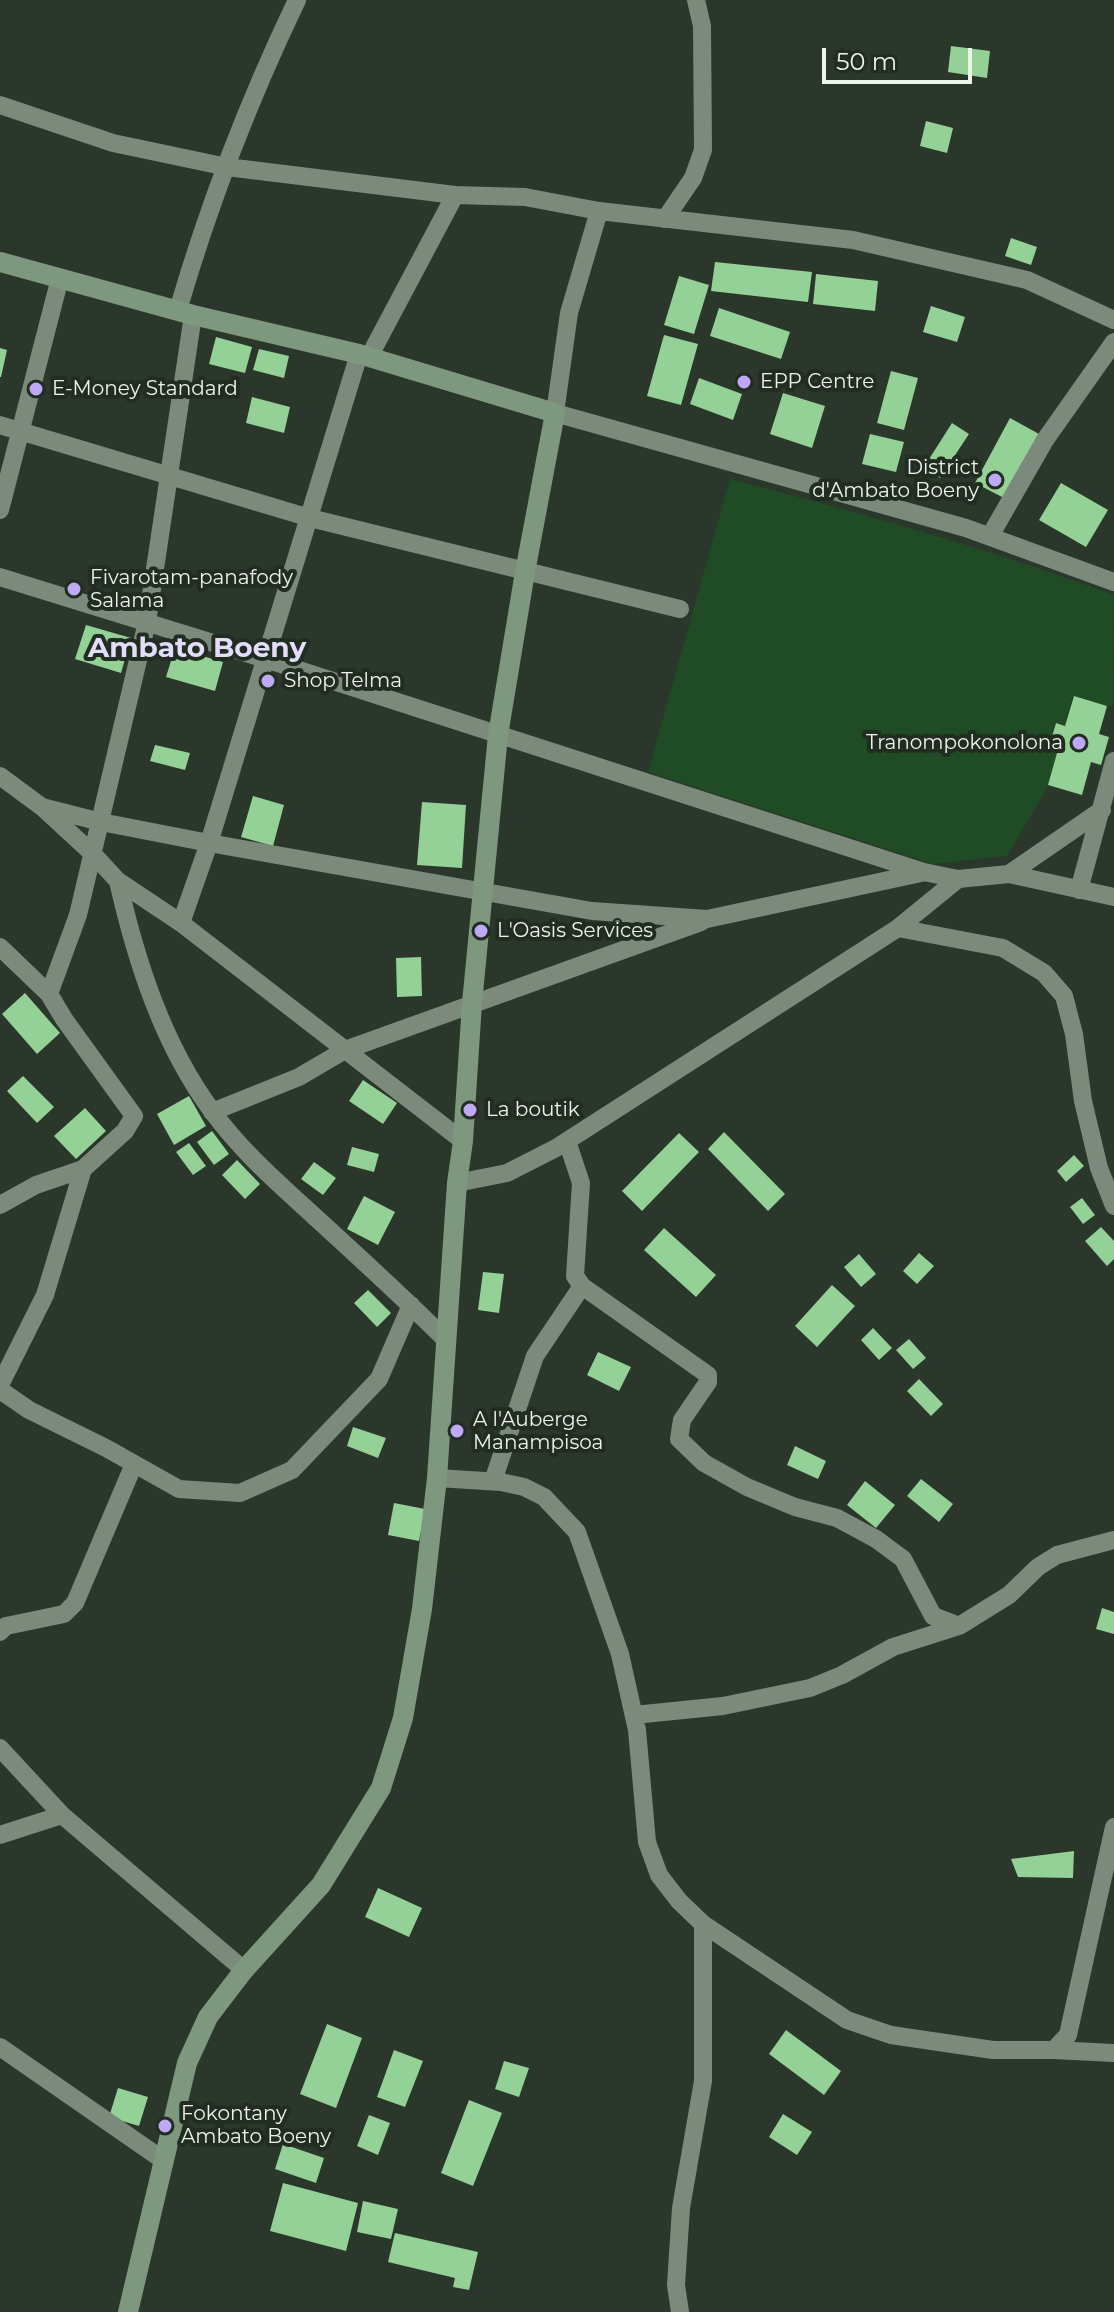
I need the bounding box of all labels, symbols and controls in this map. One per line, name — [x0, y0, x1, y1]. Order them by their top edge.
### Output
scale bar — [826, 32, 976, 82]
text: 50 m — [836, 47, 897, 76]
place label: EPP Centre — [760, 370, 874, 394]
marker: EPP Centre — [735, 373, 753, 391]
place label: E-Money Standard — [52, 377, 238, 401]
marker: E-Money Standard — [27, 380, 45, 398]
place label: District d'Ambato Boeny — [812, 456, 979, 503]
marker: District d'Ambato Boeny — [986, 471, 1004, 489]
place label: Fivarotam-panafody Salama — [90, 566, 293, 613]
marker: Fivarotam-panafody Salama — [65, 580, 83, 598]
district label: Ambato Boeny — [88, 632, 306, 666]
place label: Shop Telma — [284, 669, 402, 693]
marker: Shop Telma — [259, 672, 277, 690]
place label: Tranompokonolona — [866, 731, 1063, 755]
marker: Tranompokonolona — [1070, 734, 1088, 752]
place label: L'Oasis Services — [497, 919, 653, 943]
marker: L'Oasis Services — [472, 922, 490, 940]
place label: La boutik — [486, 1098, 580, 1122]
marker: La boutik — [461, 1101, 479, 1119]
place label: A l'Auberge Manampisoa — [473, 1408, 603, 1455]
marker: A l'Auberge Manampisoa — [448, 1422, 466, 1440]
place label: Fokontany Ambato Boeny — [181, 2102, 331, 2149]
marker: Fokontany Ambato Boeny — [156, 2117, 174, 2135]

